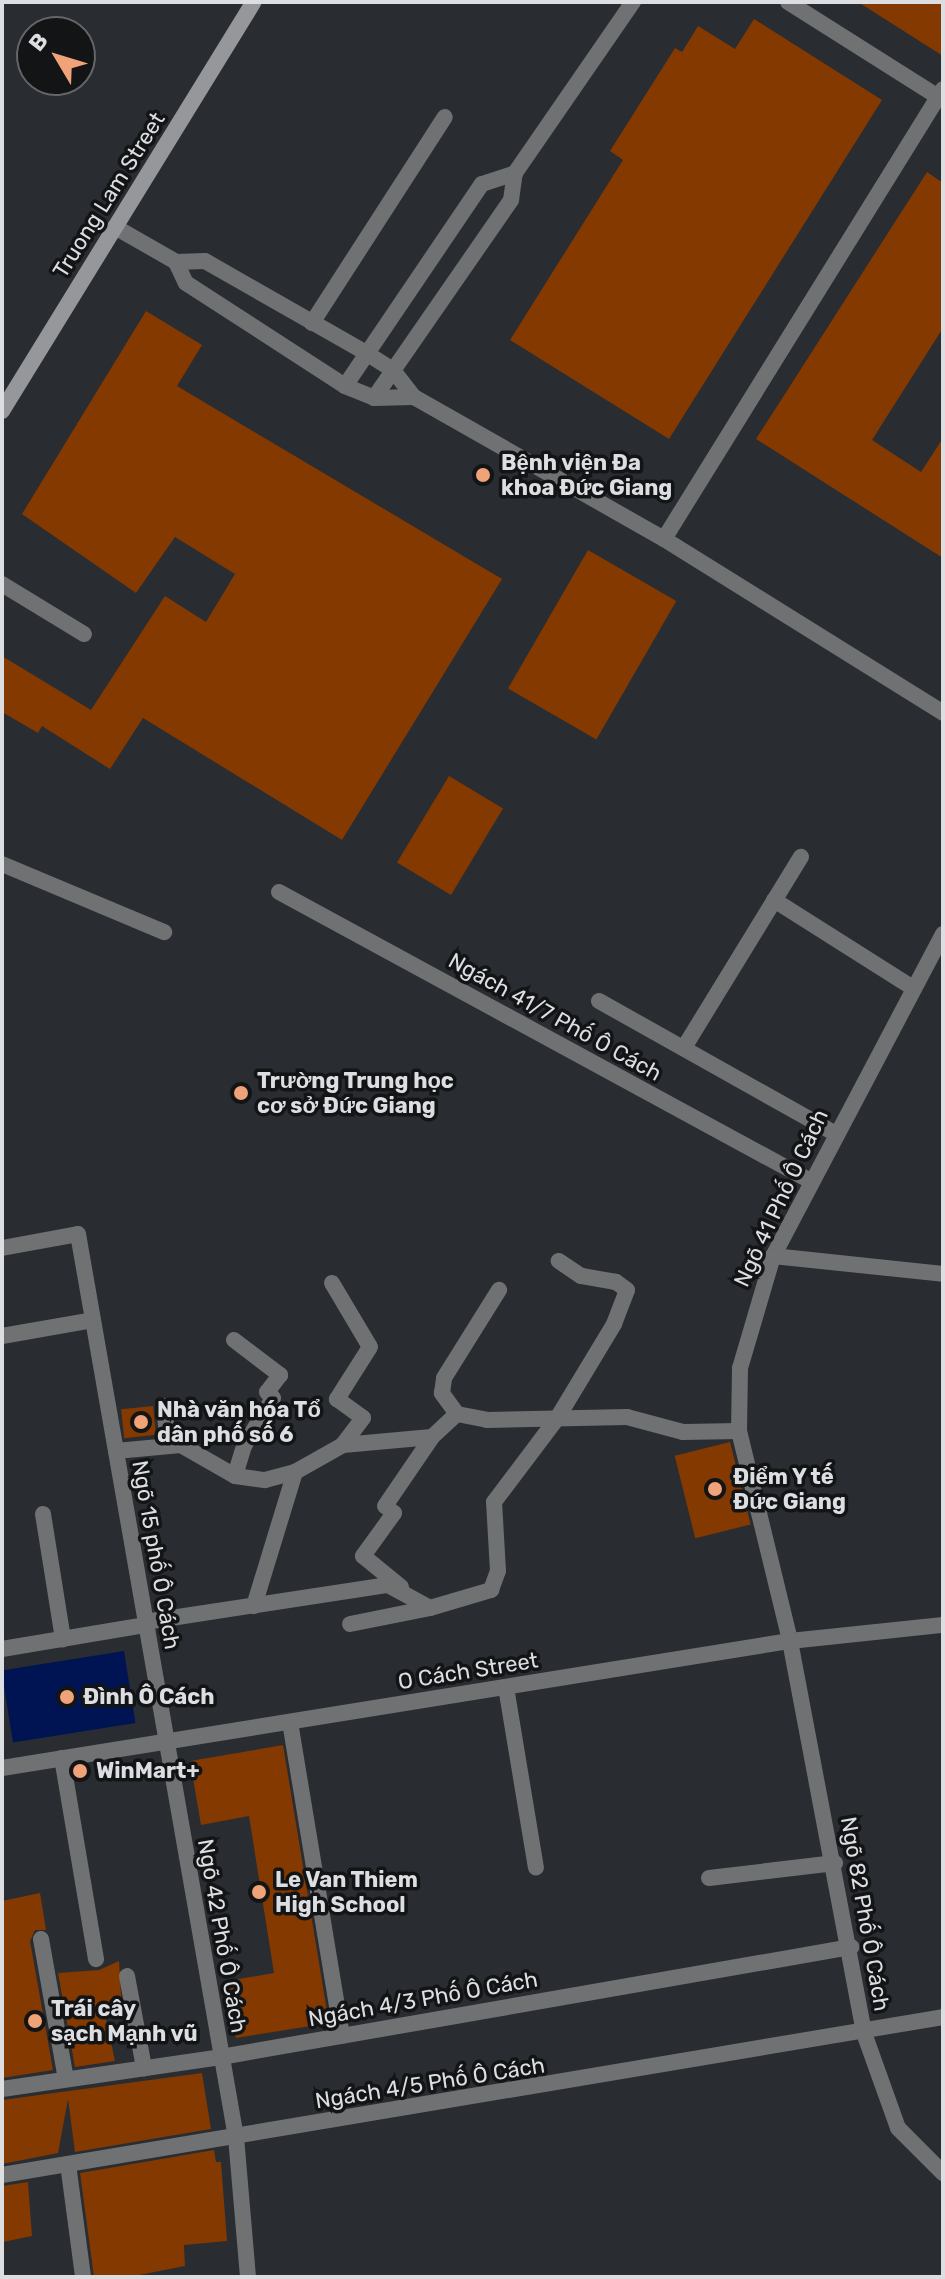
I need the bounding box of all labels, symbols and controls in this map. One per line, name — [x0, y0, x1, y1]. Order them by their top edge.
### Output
north arrow — [16, 16, 96, 96]
text: B — [23, 28, 54, 57]
street label: Truong Lam Street — [47, 107, 171, 283]
place label: Bệnh viện Đa khoa Đức Giang — [501, 449, 672, 500]
marker: Bệnh viện Đa khoa Đức Giang — [472, 464, 494, 486]
street label: Ngách 41/7 Phố Ô Cách — [444, 947, 666, 1087]
place label: Trường Trung học cơ sở Đức Giang — [257, 1067, 454, 1118]
marker: Trường Trung học cơ sở Đức Giang — [232, 1084, 250, 1102]
street label: Ngõ 41 Phố Ô Cách — [728, 1105, 834, 1291]
place label: Nhà văn hóa Tổ dân phố số 6 — [157, 1396, 322, 1448]
marker: Nhà văn hóa Tổ dân phố số 6 — [132, 1413, 150, 1431]
street label: Ngõ 15 phố Ô Cách — [126, 1458, 186, 1652]
place label: Điểm Y tế Đức Giang — [733, 1463, 846, 1514]
marker: Điểm Y tế Đức Giang — [704, 1478, 726, 1500]
street label: O Cách Street — [396, 1647, 540, 1695]
place label: Đình Ô Cách — [83, 1684, 215, 1710]
marker: Đình Ô Cách — [58, 1688, 76, 1706]
place label: WinMart+ — [96, 1758, 200, 1784]
marker: WinMart+ — [71, 1762, 89, 1780]
street label: Ngõ 82 Phố Ô Cách — [835, 1815, 895, 2013]
street label: Ngõ 42 Phố Ô Cách — [192, 1837, 252, 2035]
place label: Le Van Thiem High School — [275, 1866, 419, 1918]
marker: Le Van Thiem High School — [250, 1883, 268, 1901]
street label: Ngách 4/3 Phố Ô Cách — [306, 1966, 540, 2032]
place label: Trái cây sạch Mạnh vũ — [51, 1995, 198, 2046]
marker: Trái cây sạch Mạnh vũ — [26, 2012, 44, 2030]
street label: Ngách 4/5 Phố Ô Cách — [313, 2052, 547, 2114]

